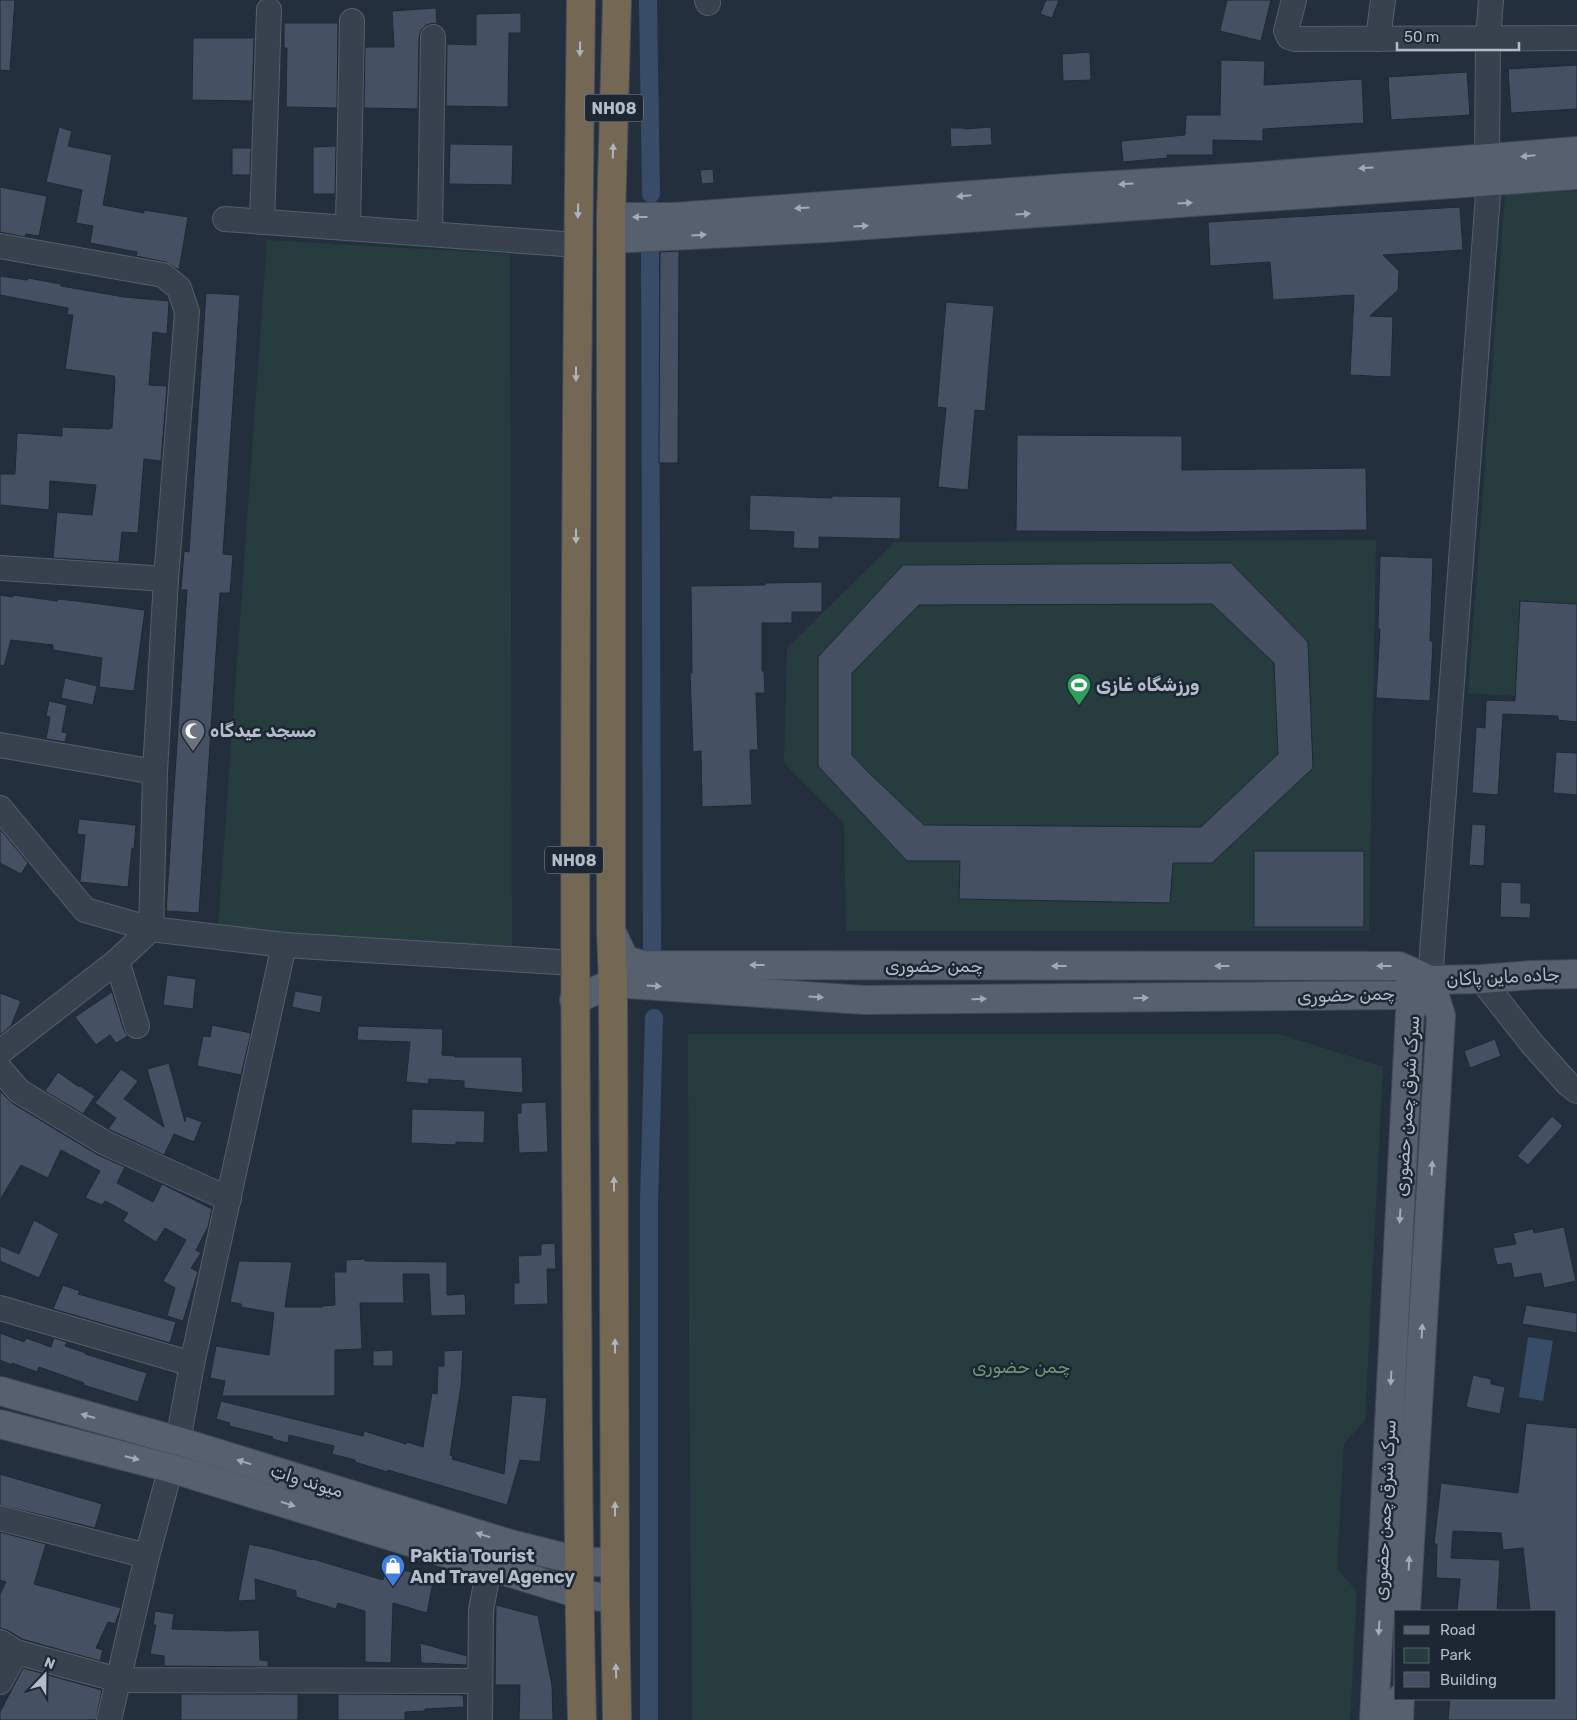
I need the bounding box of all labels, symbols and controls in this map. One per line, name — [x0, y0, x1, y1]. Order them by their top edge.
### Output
scale bar — [1397, 20, 1520, 52]
text: 50 m — [1404, 28, 1439, 46]
one-way arrow — [576, 41, 584, 57]
road number: NH08 — [585, 95, 643, 122]
one-way arrow — [609, 142, 617, 158]
one-way arrow — [1520, 152, 1536, 160]
one-way arrow — [1358, 165, 1374, 173]
one-way arrow — [1118, 181, 1134, 189]
one-way arrow — [956, 192, 972, 200]
one-way arrow — [1178, 198, 1194, 206]
one-way arrow — [574, 203, 582, 219]
one-way arrow — [794, 205, 810, 213]
one-way arrow — [1015, 210, 1031, 218]
one-way arrow — [631, 213, 647, 221]
one-way arrow — [853, 222, 869, 230]
one-way arrow — [691, 231, 707, 239]
one-way arrow — [572, 366, 580, 382]
one-way arrow — [572, 528, 580, 544]
sports icon: ورزشگاه غازی — [1066, 672, 1092, 706]
place label: ورزشگاه غازی — [1096, 674, 1200, 696]
mosque icon: مسجد عیدگاه — [180, 718, 206, 752]
place label: مسجد عیدگاه — [210, 720, 317, 742]
road number: NH08 — [545, 846, 603, 874]
street label: چمن حضوری — [885, 955, 983, 977]
one-way arrow — [748, 961, 764, 969]
one-way arrow — [1051, 962, 1067, 970]
one-way arrow — [1213, 962, 1229, 970]
one-way arrow — [1376, 962, 1392, 970]
street label: جاده ماین پاکان — [1446, 963, 1560, 992]
one-way arrow — [647, 982, 663, 990]
street label: چمن حضوری — [1297, 982, 1395, 1008]
one-way arrow — [809, 993, 825, 1001]
one-way arrow — [1133, 994, 1149, 1002]
one-way arrow — [971, 995, 987, 1003]
street label: سرک شرق چمن حضوری — [1390, 1015, 1424, 1197]
one-way arrow — [1429, 1160, 1437, 1176]
one-way arrow — [610, 1176, 618, 1192]
one-way arrow — [1395, 1208, 1403, 1224]
one-way arrow — [1419, 1322, 1427, 1338]
one-way arrow — [610, 1338, 618, 1354]
park label: چمن حضوری — [972, 1356, 1070, 1378]
one-way arrow — [1387, 1370, 1395, 1386]
one-way arrow — [80, 1411, 95, 1419]
street label: سرک شرق چمن حضوری — [1369, 1419, 1401, 1601]
one-way arrow — [124, 1455, 139, 1463]
one-way arrow — [236, 1457, 251, 1465]
street label: میوند واټ — [268, 1460, 346, 1502]
one-way arrow — [280, 1501, 295, 1509]
one-way arrow — [611, 1501, 619, 1517]
one-way arrow — [475, 1531, 490, 1539]
place label: Paktia Tourist And Travel Agency — [410, 1545, 575, 1588]
shop icon: Paktia Tourist And Travel Agency — [380, 1553, 406, 1587]
one-way arrow — [1405, 1554, 1413, 1570]
legend — [1394, 1610, 1557, 1700]
one-way arrow — [1374, 1620, 1382, 1636]
text: Road — [1440, 1621, 1476, 1639]
text: Park — [1440, 1646, 1471, 1664]
north arrow — [20, 1650, 70, 1700]
text: N — [42, 1654, 58, 1673]
one-way arrow — [612, 1663, 620, 1679]
text: Building — [1440, 1671, 1497, 1689]

